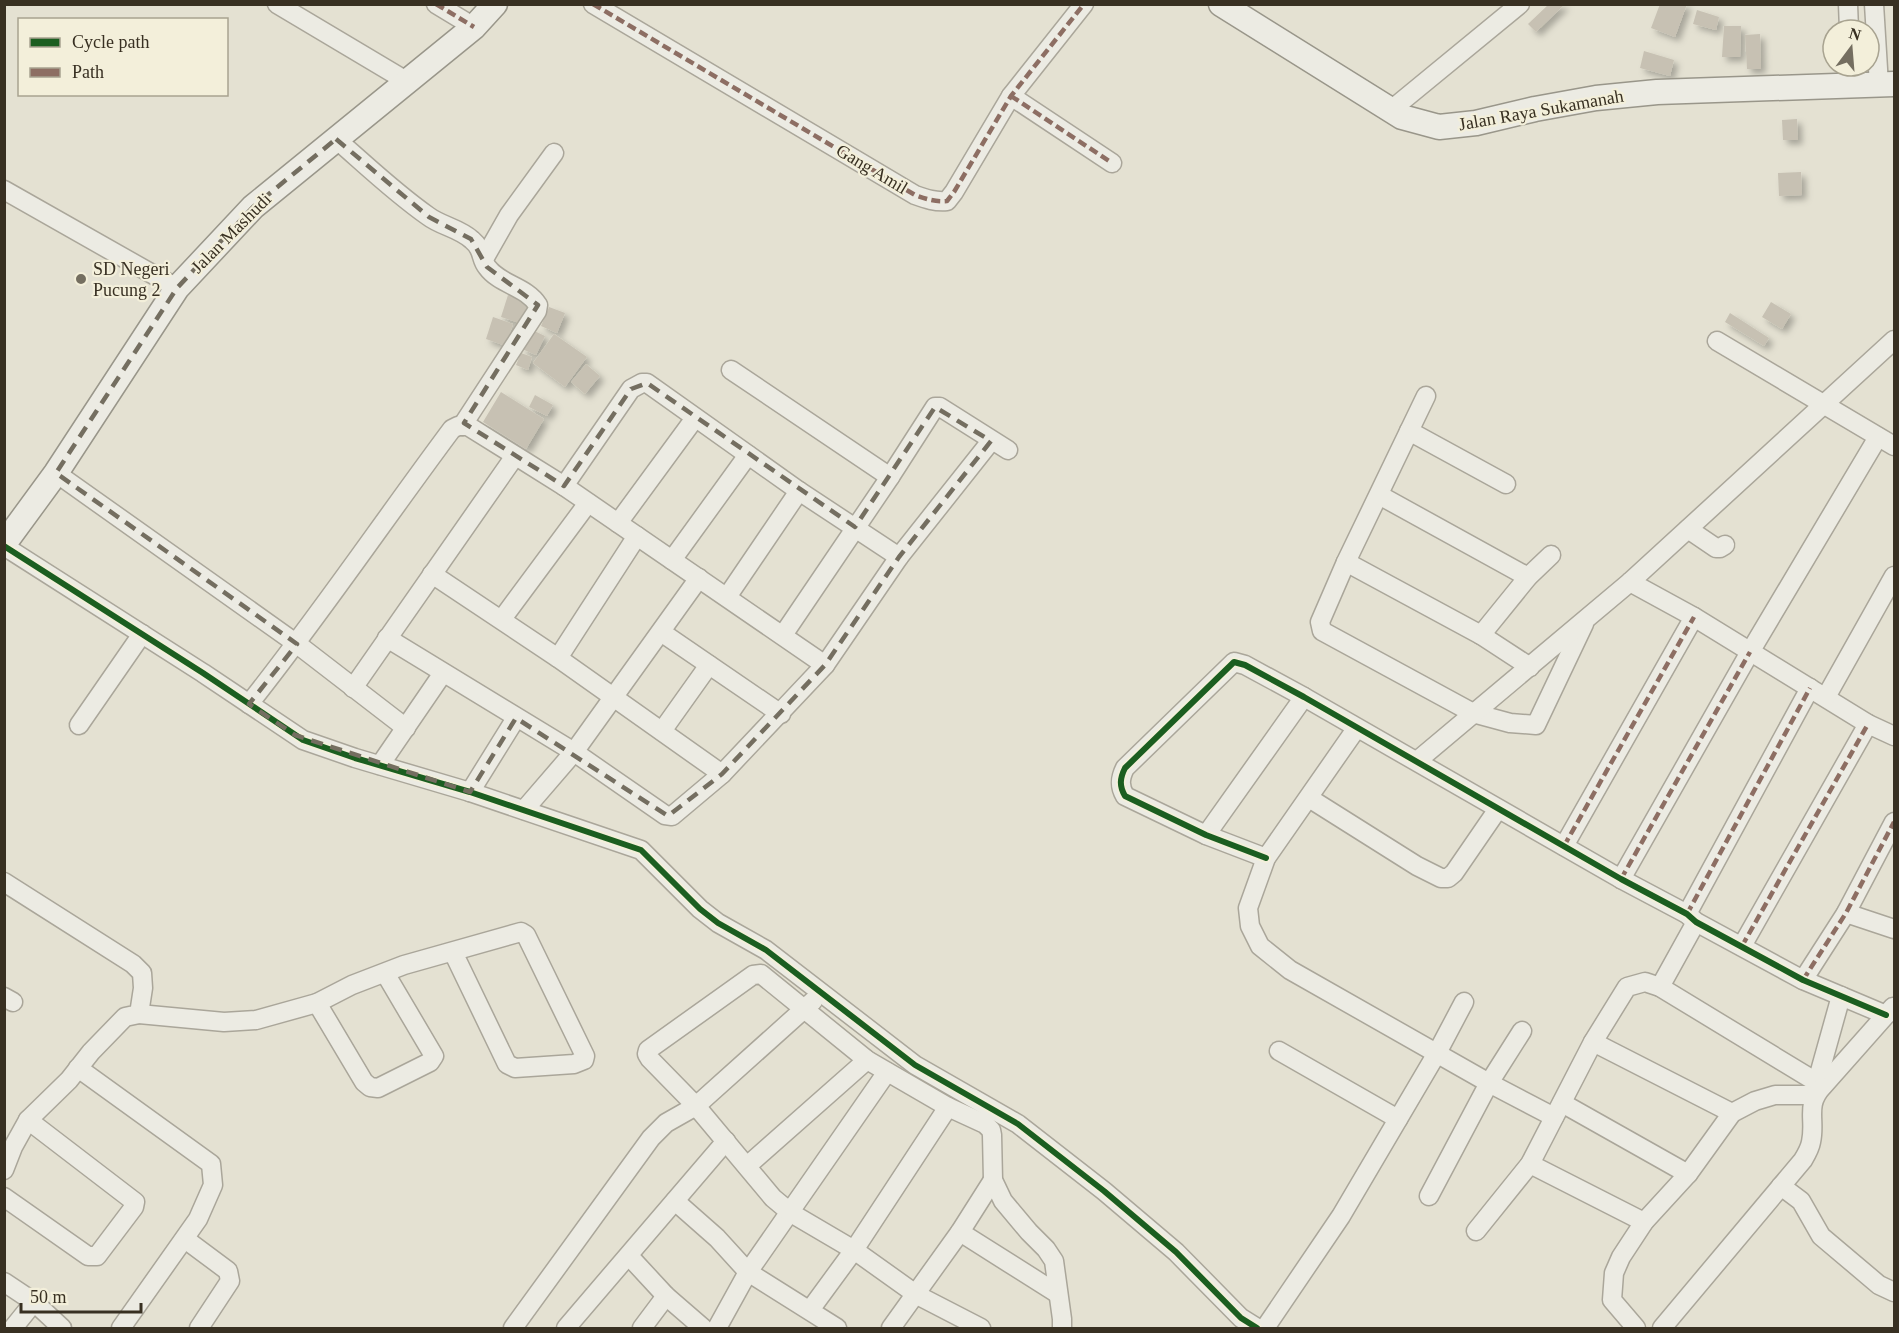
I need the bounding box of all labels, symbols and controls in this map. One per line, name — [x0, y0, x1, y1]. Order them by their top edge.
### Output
legend — [18, 18, 228, 96]
north arrow — [1821, 18, 1881, 78]
text: N — [1847, 24, 1863, 44]
text: Cycle path — [72, 32, 149, 52]
text: Path — [72, 62, 104, 82]
street label: Jalan Raya Sukamanah — [1457, 86, 1625, 134]
street label: Gang Amil — [833, 140, 911, 198]
street label: Jalan Mashudi — [187, 189, 275, 277]
place label: SD Negeri Pucung 2 — [93, 259, 169, 300]
marker: SD Negeri Pucung 2 — [74, 272, 88, 286]
scale bar — [21, 1276, 141, 1314]
text: 50 m — [30, 1287, 67, 1307]

